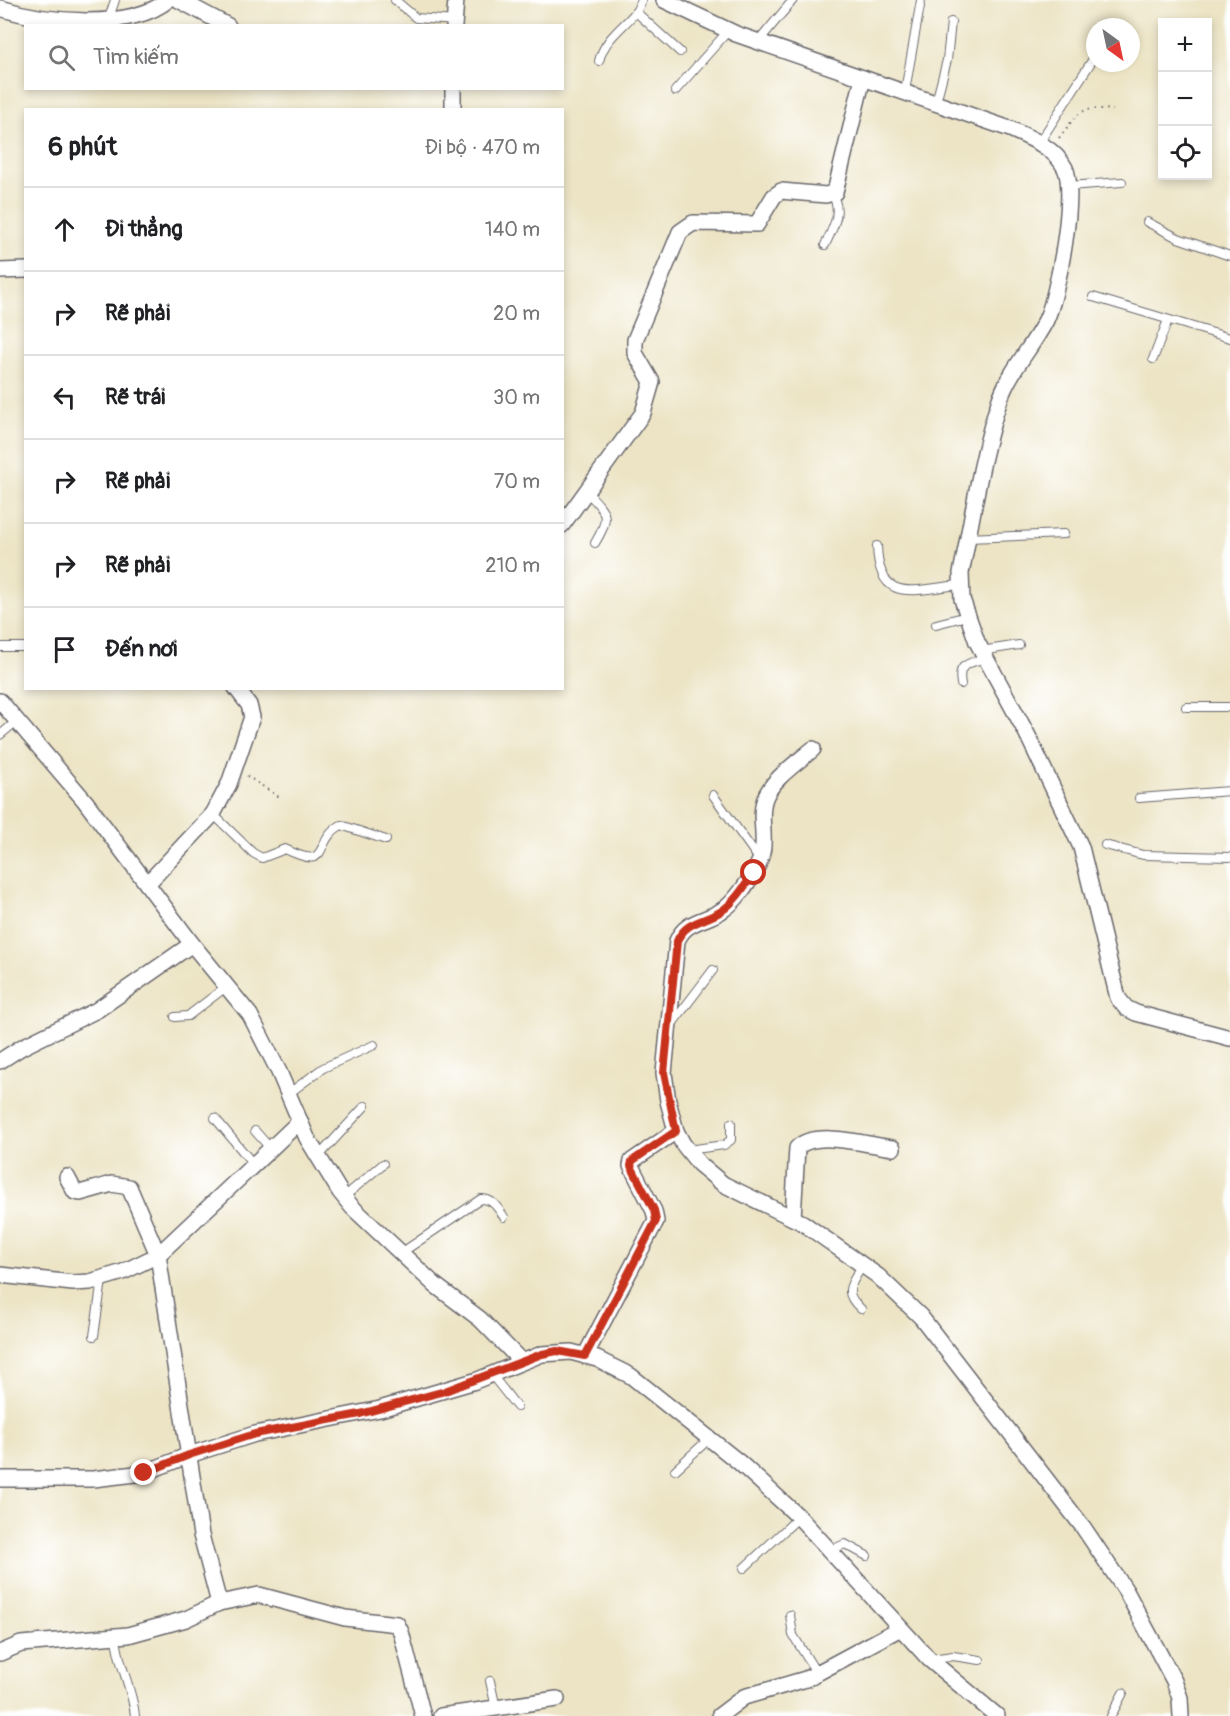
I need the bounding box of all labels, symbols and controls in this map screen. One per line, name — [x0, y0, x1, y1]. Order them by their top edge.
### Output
north arrow — [1086, 18, 1140, 72]
map controls — [1158, 18, 1212, 180]
button: + — [1158, 18, 1212, 72]
search box — [24, 24, 564, 90]
icon: search — [45, 41, 78, 74]
text: Tìm kiếm — [93, 43, 179, 71]
button: − — [1158, 72, 1212, 126]
button: locate — [1158, 126, 1212, 180]
text: 6 phút — [48, 131, 117, 163]
text: Đi bộ · 470 m — [425, 135, 540, 160]
icon: ahead — [48, 213, 81, 246]
text: Đi thẳng — [105, 215, 183, 243]
text: 140 m — [485, 217, 540, 242]
icon: right — [48, 297, 81, 330]
text: Rẽ phải — [105, 299, 170, 327]
text: 20 m — [493, 301, 540, 326]
icon: left — [48, 381, 81, 414]
text: Rẽ trái — [105, 383, 165, 411]
text: 30 m — [493, 385, 540, 410]
icon: right — [48, 465, 81, 498]
text: Rẽ phải — [105, 467, 170, 495]
text: 70 m — [494, 469, 540, 494]
icon: right — [48, 549, 81, 582]
text: Rẽ phải — [105, 551, 170, 579]
text: 210 m — [485, 553, 540, 578]
icon: arrive — [48, 633, 81, 666]
text: Đến nơi — [105, 635, 177, 663]
route start — [740, 859, 766, 885]
route end — [130, 1459, 156, 1485]

